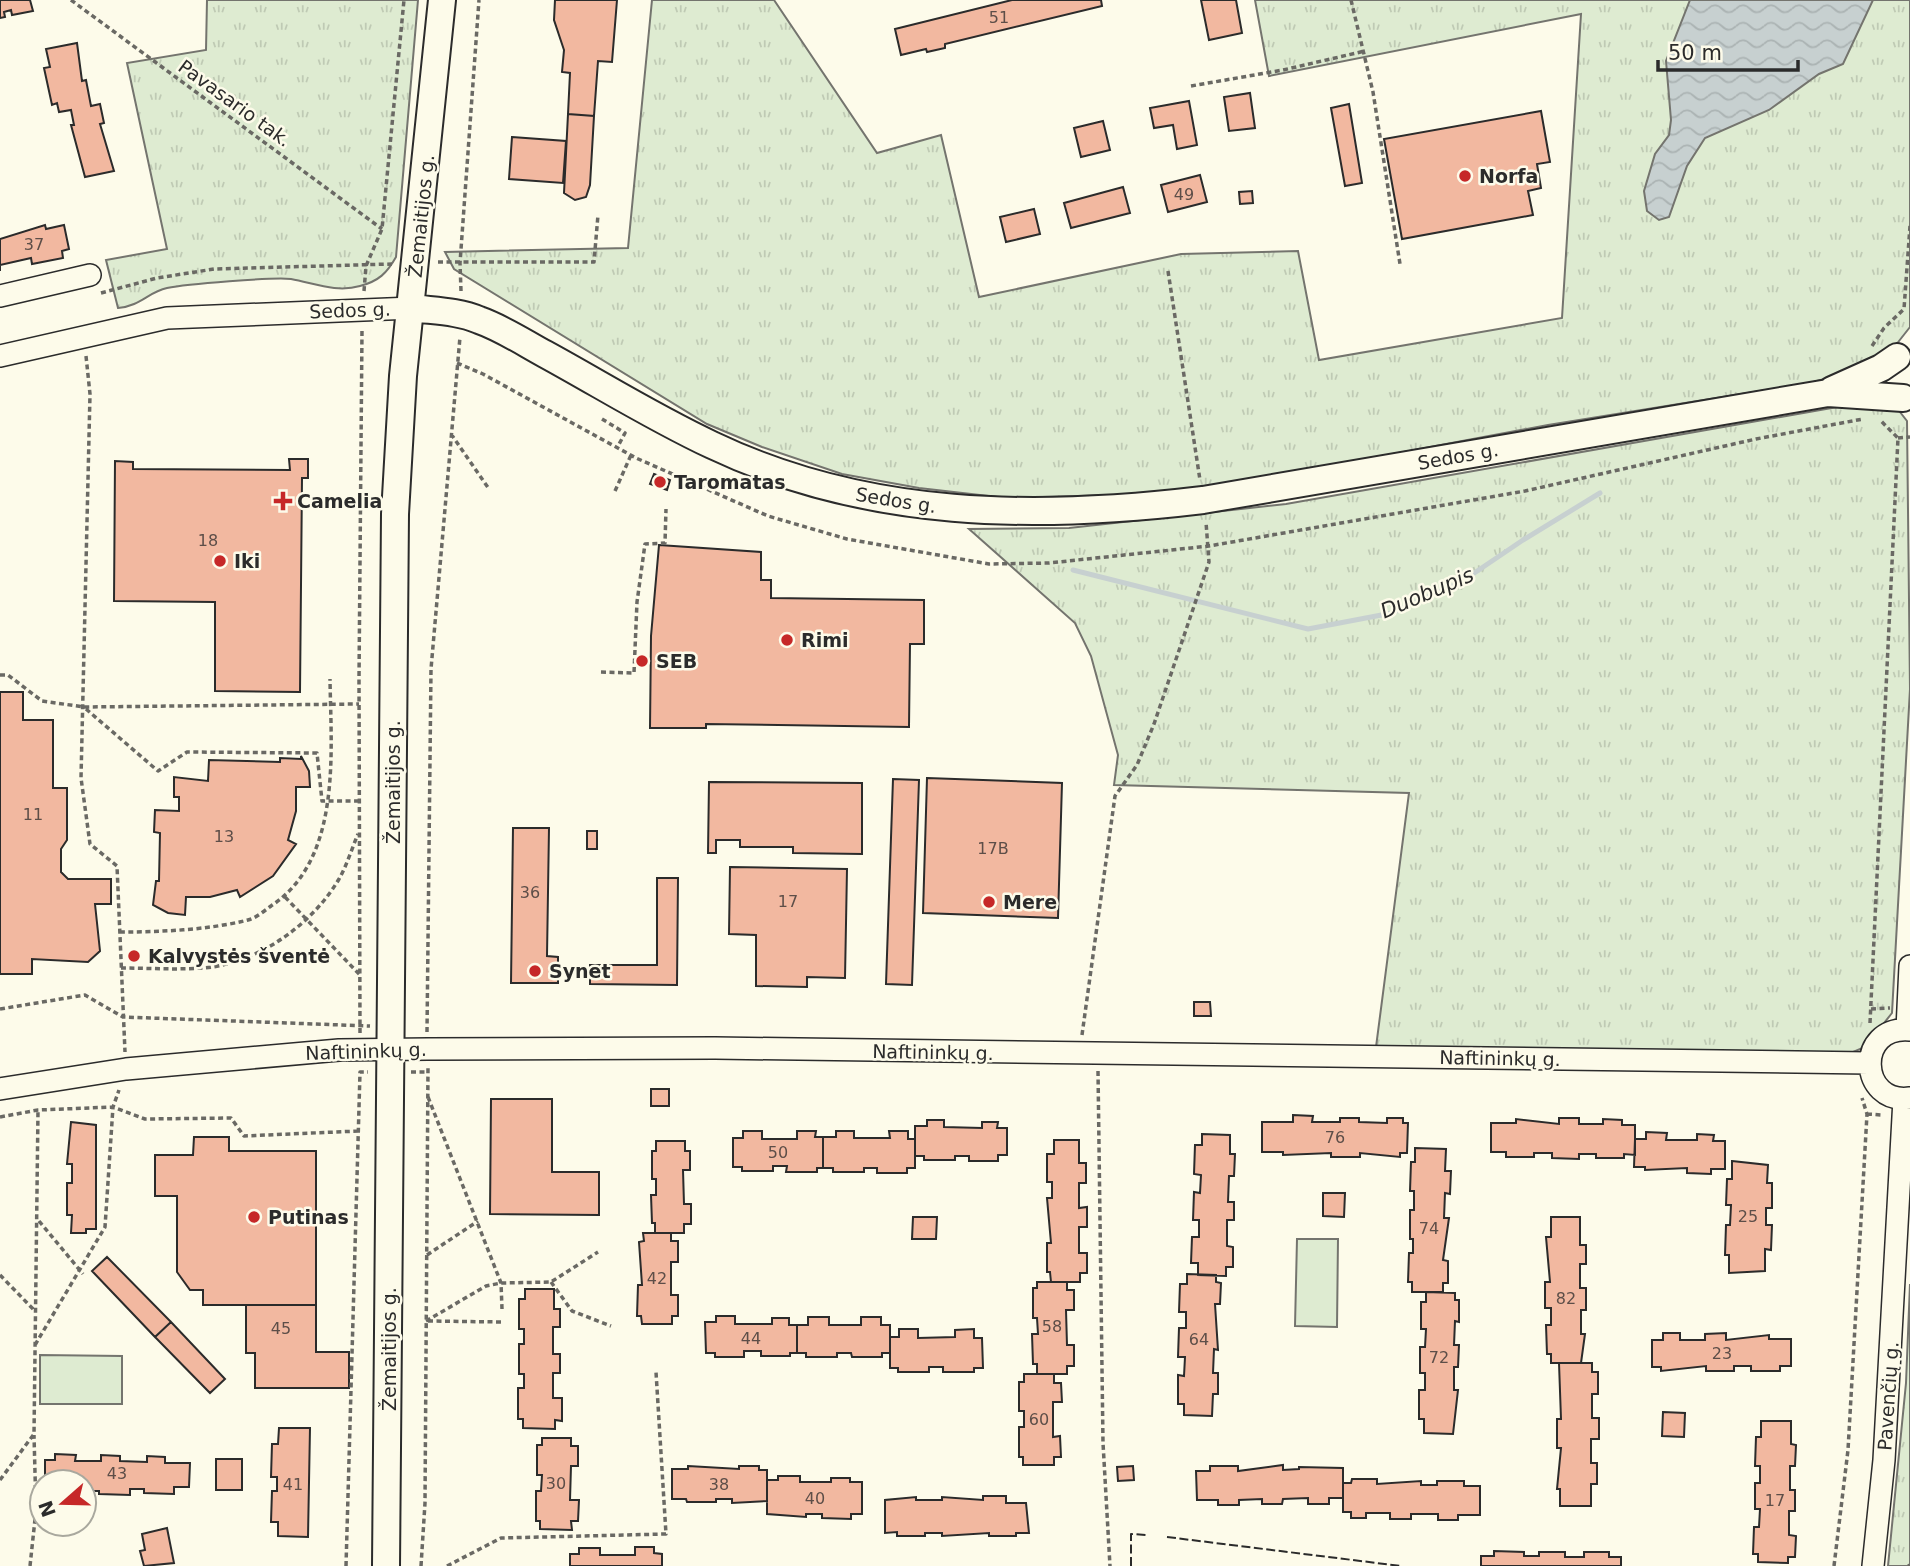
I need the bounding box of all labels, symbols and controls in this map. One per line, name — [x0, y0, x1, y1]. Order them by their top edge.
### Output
house number: 51 — [989, 8, 1009, 27]
scale bar — [1658, 28, 1798, 72]
text: 50 m — [1668, 41, 1722, 65]
street label: Pavasario tak. — [175, 55, 295, 151]
street label: Žemaitijos g. — [404, 153, 438, 279]
place label: Norfa — [1479, 165, 1538, 187]
marker: Norfa — [1457, 168, 1473, 184]
house number: 49 — [1174, 185, 1194, 204]
house number: 37 — [24, 235, 44, 254]
street label: Sedos g. — [309, 298, 391, 322]
street label: Sedos g. — [1416, 438, 1500, 474]
place label: Taromatas — [674, 471, 786, 493]
marker: Taromatas — [652, 474, 668, 490]
street label: Sedos g. — [854, 483, 938, 517]
place label: Camelia — [297, 490, 382, 512]
marker: Camelia — [275, 493, 291, 509]
house number: 18 — [198, 531, 218, 550]
place label: Iki — [234, 550, 260, 572]
marker: Iki — [212, 553, 228, 569]
water label: Duobupis — [1377, 563, 1477, 623]
place label: Rimi — [801, 629, 848, 651]
marker: Rimi — [779, 632, 795, 648]
place label: SEB — [656, 650, 697, 672]
marker: SEB — [634, 653, 650, 669]
street label: Žemaitijos g. — [382, 720, 404, 844]
house number: 11 — [23, 805, 43, 824]
house number: 13 — [214, 827, 234, 846]
house number: 17B — [977, 839, 1009, 858]
house number: 36 — [520, 883, 540, 902]
place label: Mere — [1003, 891, 1057, 913]
house number: 17 — [778, 892, 798, 911]
marker: Mere — [981, 894, 997, 910]
place label: Kalvystės šventė — [148, 945, 330, 967]
marker: Kalvystės šventė — [126, 948, 142, 964]
place label: Synet — [549, 960, 611, 982]
marker: Synet — [527, 963, 543, 979]
street label: Naftininkų g. — [305, 1038, 427, 1064]
street label: Naftininkų g. — [872, 1040, 994, 1064]
street label: Naftininkų g. — [1439, 1046, 1561, 1070]
house number: 76 — [1325, 1128, 1345, 1147]
house number: 50 — [768, 1143, 788, 1162]
place label: Putinas — [268, 1206, 349, 1228]
house number: 25 — [1738, 1207, 1758, 1226]
marker: Putinas — [246, 1209, 262, 1225]
house number: 74 — [1419, 1219, 1439, 1238]
house number: 42 — [647, 1269, 667, 1288]
street label: Žemaitijos g. — [378, 1287, 400, 1411]
house number: 82 — [1556, 1289, 1576, 1308]
house number: 58 — [1042, 1317, 1062, 1336]
house number: 45 — [271, 1319, 291, 1338]
house number: 44 — [741, 1329, 761, 1348]
house number: 64 — [1189, 1330, 1209, 1349]
street label: Pavenčių g. — [1873, 1341, 1903, 1451]
house number: 23 — [1712, 1344, 1732, 1363]
house number: 72 — [1429, 1348, 1449, 1367]
house number: 60 — [1029, 1410, 1049, 1429]
house number: 43 — [107, 1464, 127, 1483]
north arrow — [28, 1468, 98, 1538]
house number: 30 — [546, 1474, 566, 1493]
house number: 41 — [283, 1475, 303, 1494]
house number: 38 — [709, 1475, 729, 1494]
house number: 40 — [805, 1489, 825, 1508]
house number: 17 — [1765, 1491, 1785, 1510]
text: N — [34, 1498, 60, 1520]

